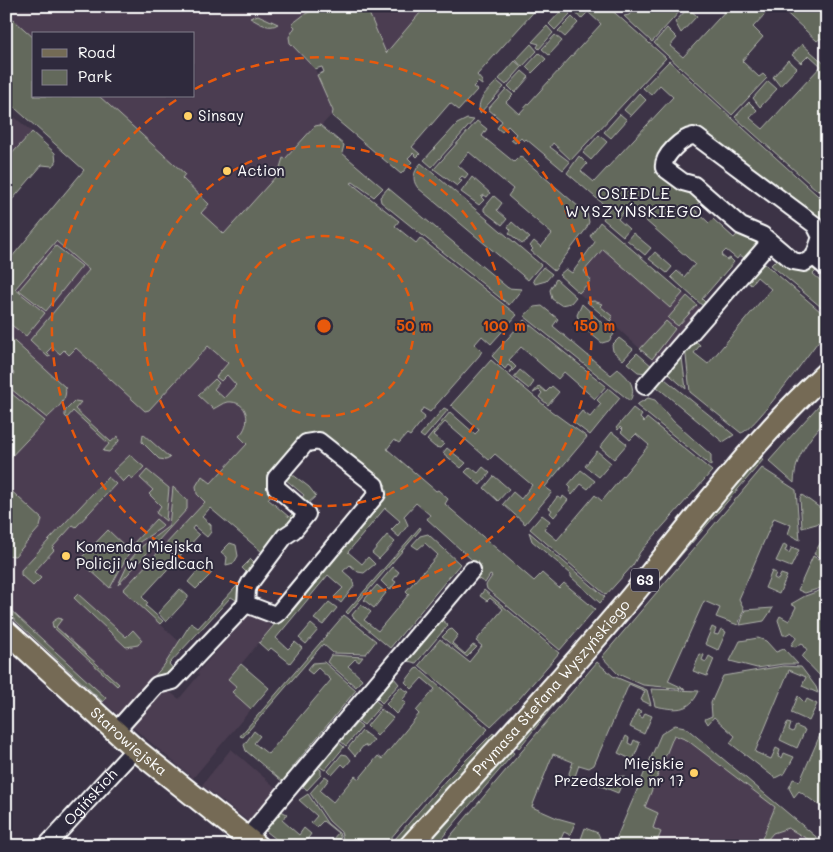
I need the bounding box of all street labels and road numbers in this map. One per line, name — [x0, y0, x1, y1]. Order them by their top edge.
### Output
road number: 63 — [631, 568, 659, 592]
street label: Prymasa Stefana Wyszyńskiego — [467, 595, 634, 780]
street label: Starowiejska — [86, 702, 172, 780]
street label: Ogińskich — [59, 764, 121, 829]

